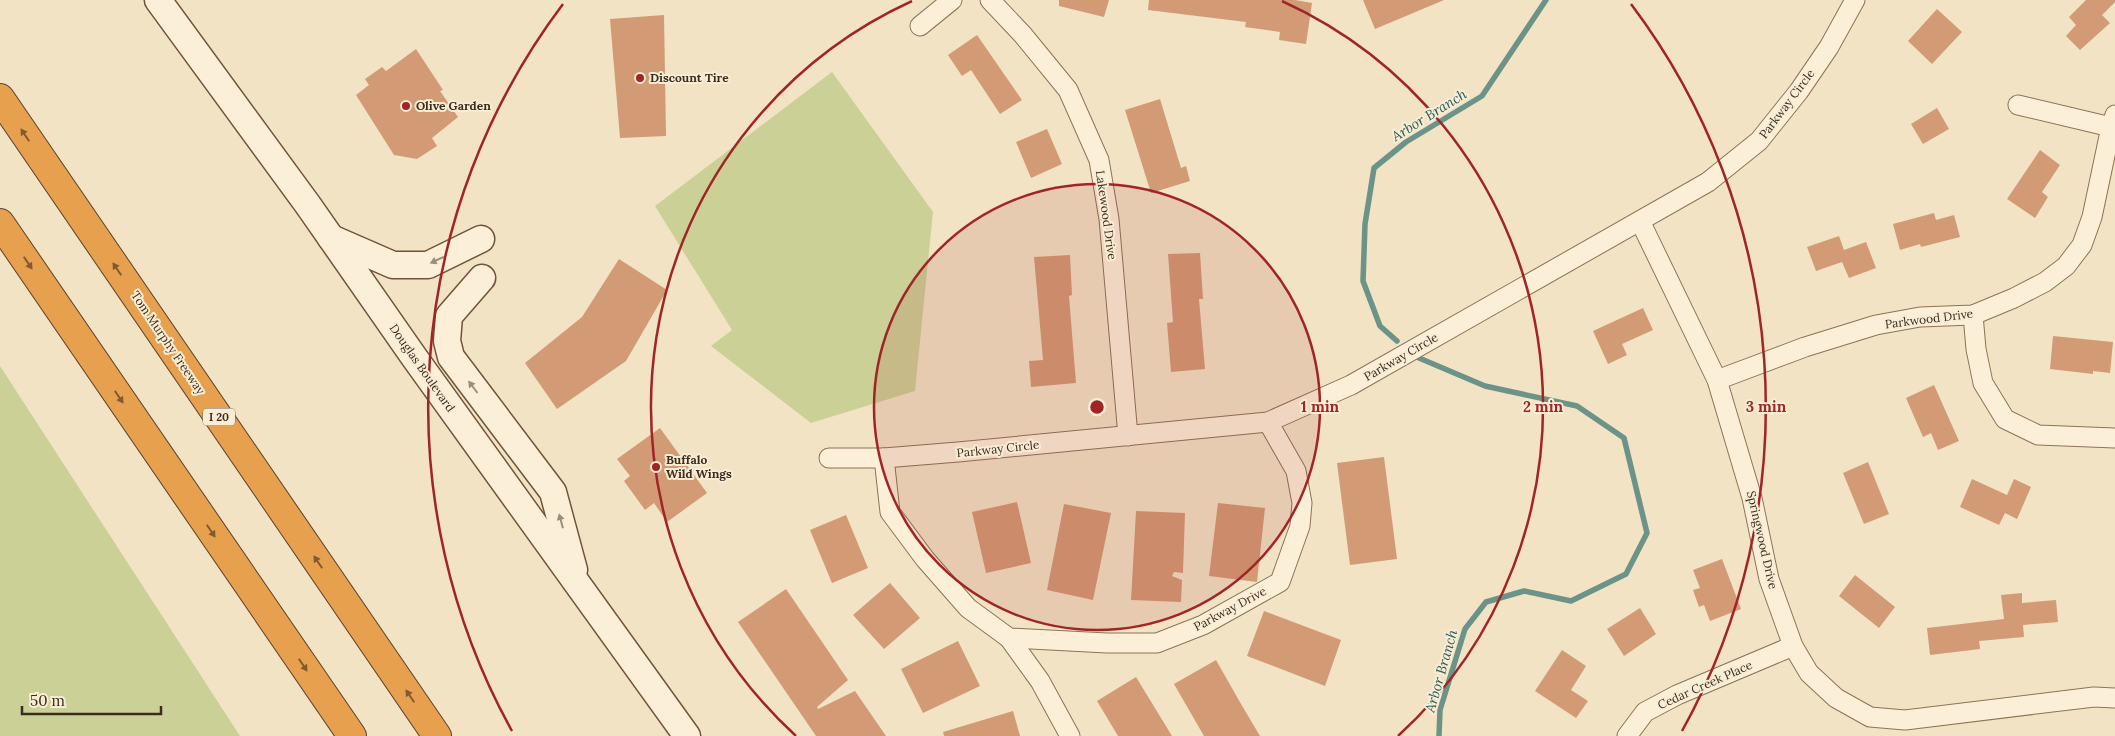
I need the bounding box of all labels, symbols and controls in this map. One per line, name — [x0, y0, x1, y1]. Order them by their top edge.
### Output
street label: Parkway Circle — [1756, 66, 1818, 141]
place label: Discount Tire — [650, 70, 729, 85]
marker: Discount Tire — [634, 72, 646, 84]
water label: Arbor Branch — [1387, 85, 1470, 146]
place label: Olive Garden — [416, 98, 491, 113]
marker: Olive Garden — [400, 100, 412, 112]
one-way arrow — [21, 128, 30, 142]
street label: Lakewood Drive — [1093, 169, 1120, 261]
one-way arrow — [23, 256, 33, 270]
one-way arrow — [430, 256, 445, 265]
one-way arrow — [112, 262, 122, 276]
street label: Tom Murphy Freeway — [128, 288, 209, 398]
street label: Parkwood Drive — [1884, 306, 1974, 331]
street label: Douglas Boulevard — [386, 321, 458, 415]
street label: Parkway Circle — [1361, 329, 1441, 384]
one-way arrow — [468, 381, 479, 394]
one-way arrow — [115, 390, 124, 404]
text: 1 min — [1301, 397, 1340, 416]
text: 2 min — [1523, 397, 1564, 416]
text: 3 min — [1746, 397, 1787, 416]
centre of rings — [1088, 398, 1106, 416]
road number: I 20 — [203, 408, 235, 426]
street label: Parkway Circle — [956, 437, 1041, 460]
place label: Buffalo Wild Wings — [666, 452, 732, 481]
marker: Buffalo Wild Wings — [650, 461, 662, 473]
street label: Springwood Drive — [1744, 489, 1781, 591]
one-way arrow — [557, 514, 565, 529]
one-way arrow — [206, 524, 216, 538]
one-way arrow — [313, 555, 323, 568]
street label: Parkway Drive — [1191, 583, 1269, 634]
water label: Arbor Branch — [1420, 628, 1461, 715]
street label: Cedar Creek Place — [1655, 657, 1755, 712]
one-way arrow — [298, 659, 308, 672]
scale bar — [22, 684, 161, 716]
one-way arrow — [405, 689, 415, 703]
text: 50 m — [30, 691, 65, 710]

